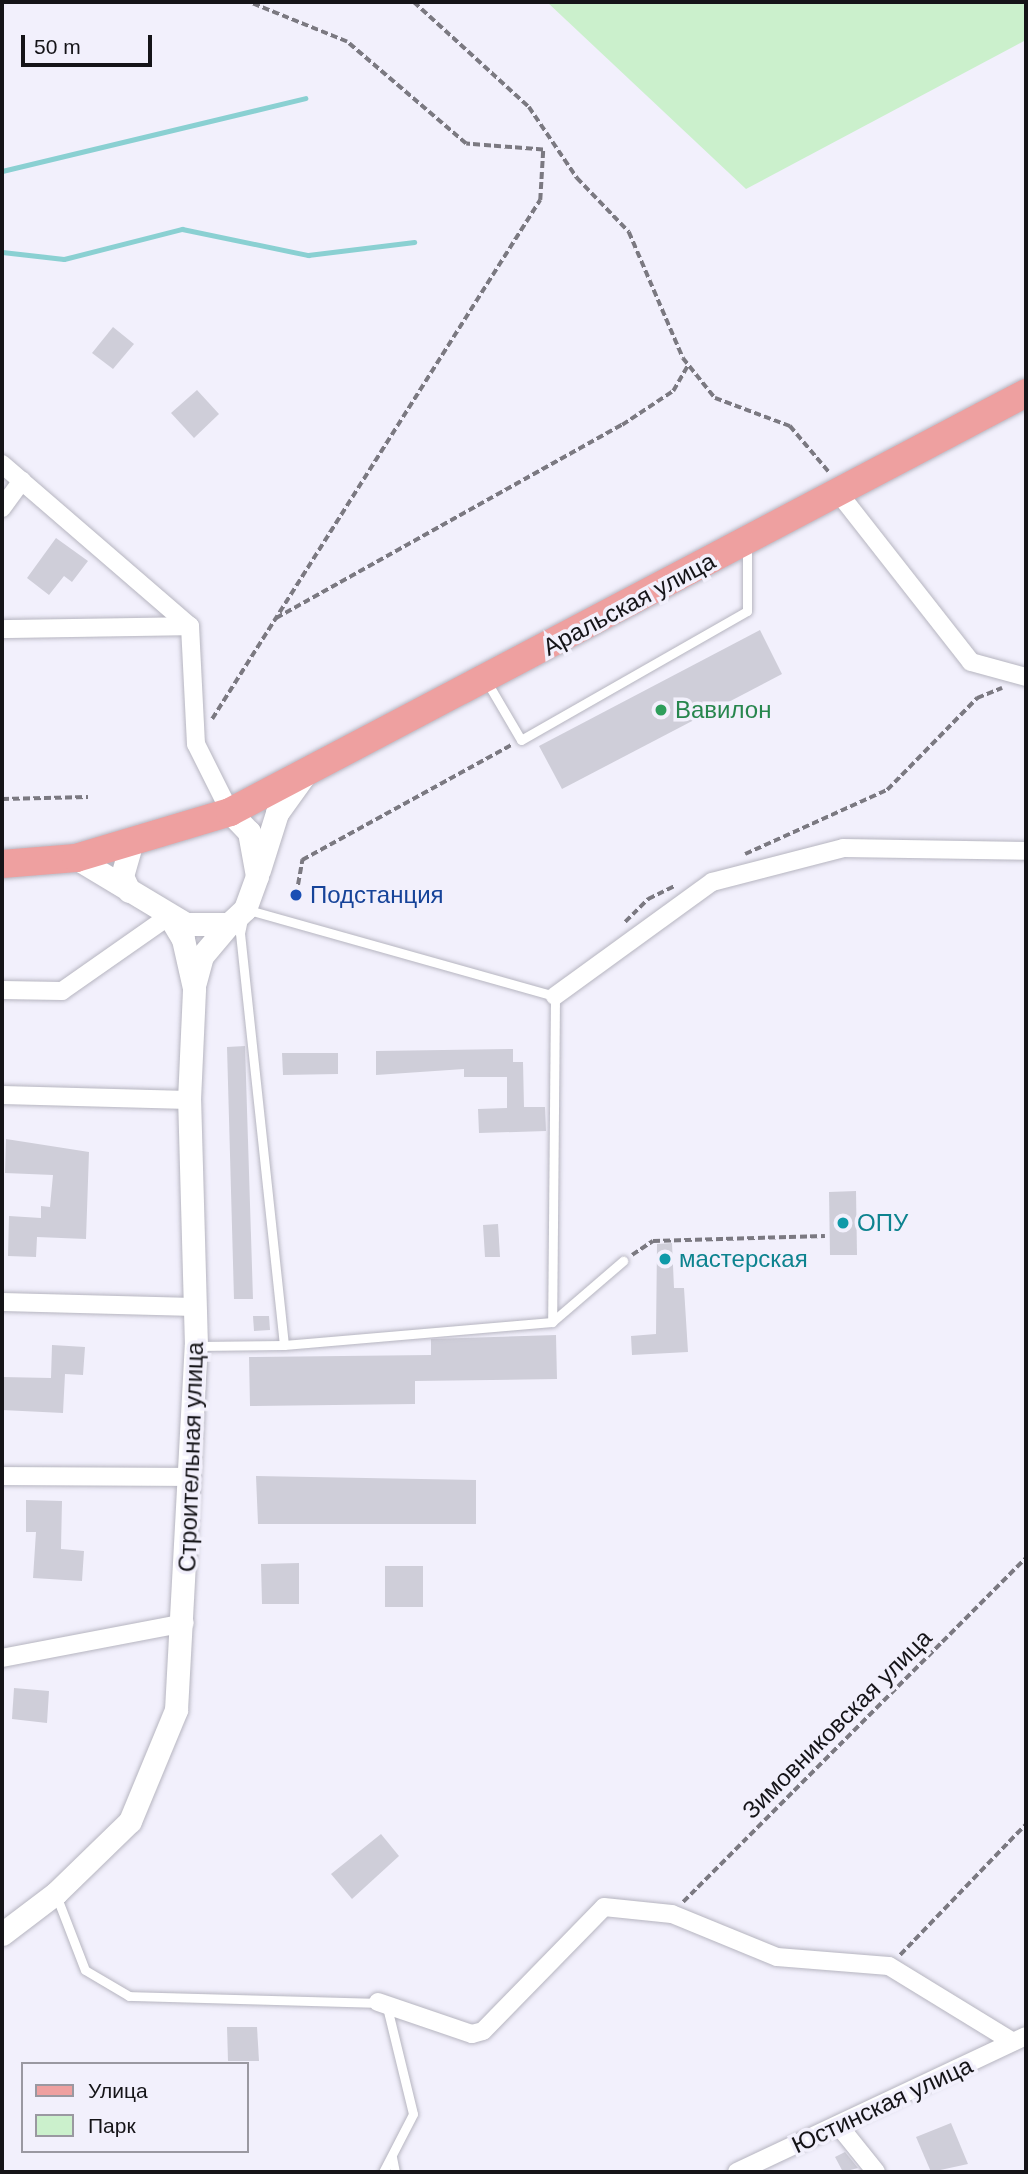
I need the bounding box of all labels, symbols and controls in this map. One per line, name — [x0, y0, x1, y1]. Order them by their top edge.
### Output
scale bar — [24, 21, 156, 65]
text: 50 m — [34, 35, 81, 58]
street label: Аральская улица — [538, 546, 720, 662]
place label: Вавилон — [675, 696, 771, 724]
marker: Вавилон — [653, 702, 669, 718]
place label: Подстанция — [310, 881, 444, 909]
marker: Подстанция — [288, 887, 304, 903]
place label: ОПУ — [857, 1209, 908, 1237]
marker: ОПУ — [835, 1215, 851, 1231]
place label: мастерская — [679, 1245, 808, 1273]
marker: мастерская — [657, 1251, 673, 1267]
street label: Строительная улица — [173, 1341, 209, 1573]
street label: Зимовниковская улица — [736, 1623, 938, 1825]
street label: Юстинская улица — [787, 2051, 977, 2159]
legend — [21, 2062, 248, 2153]
text: Улица — [88, 2079, 148, 2102]
text: Парк — [88, 2114, 136, 2137]

